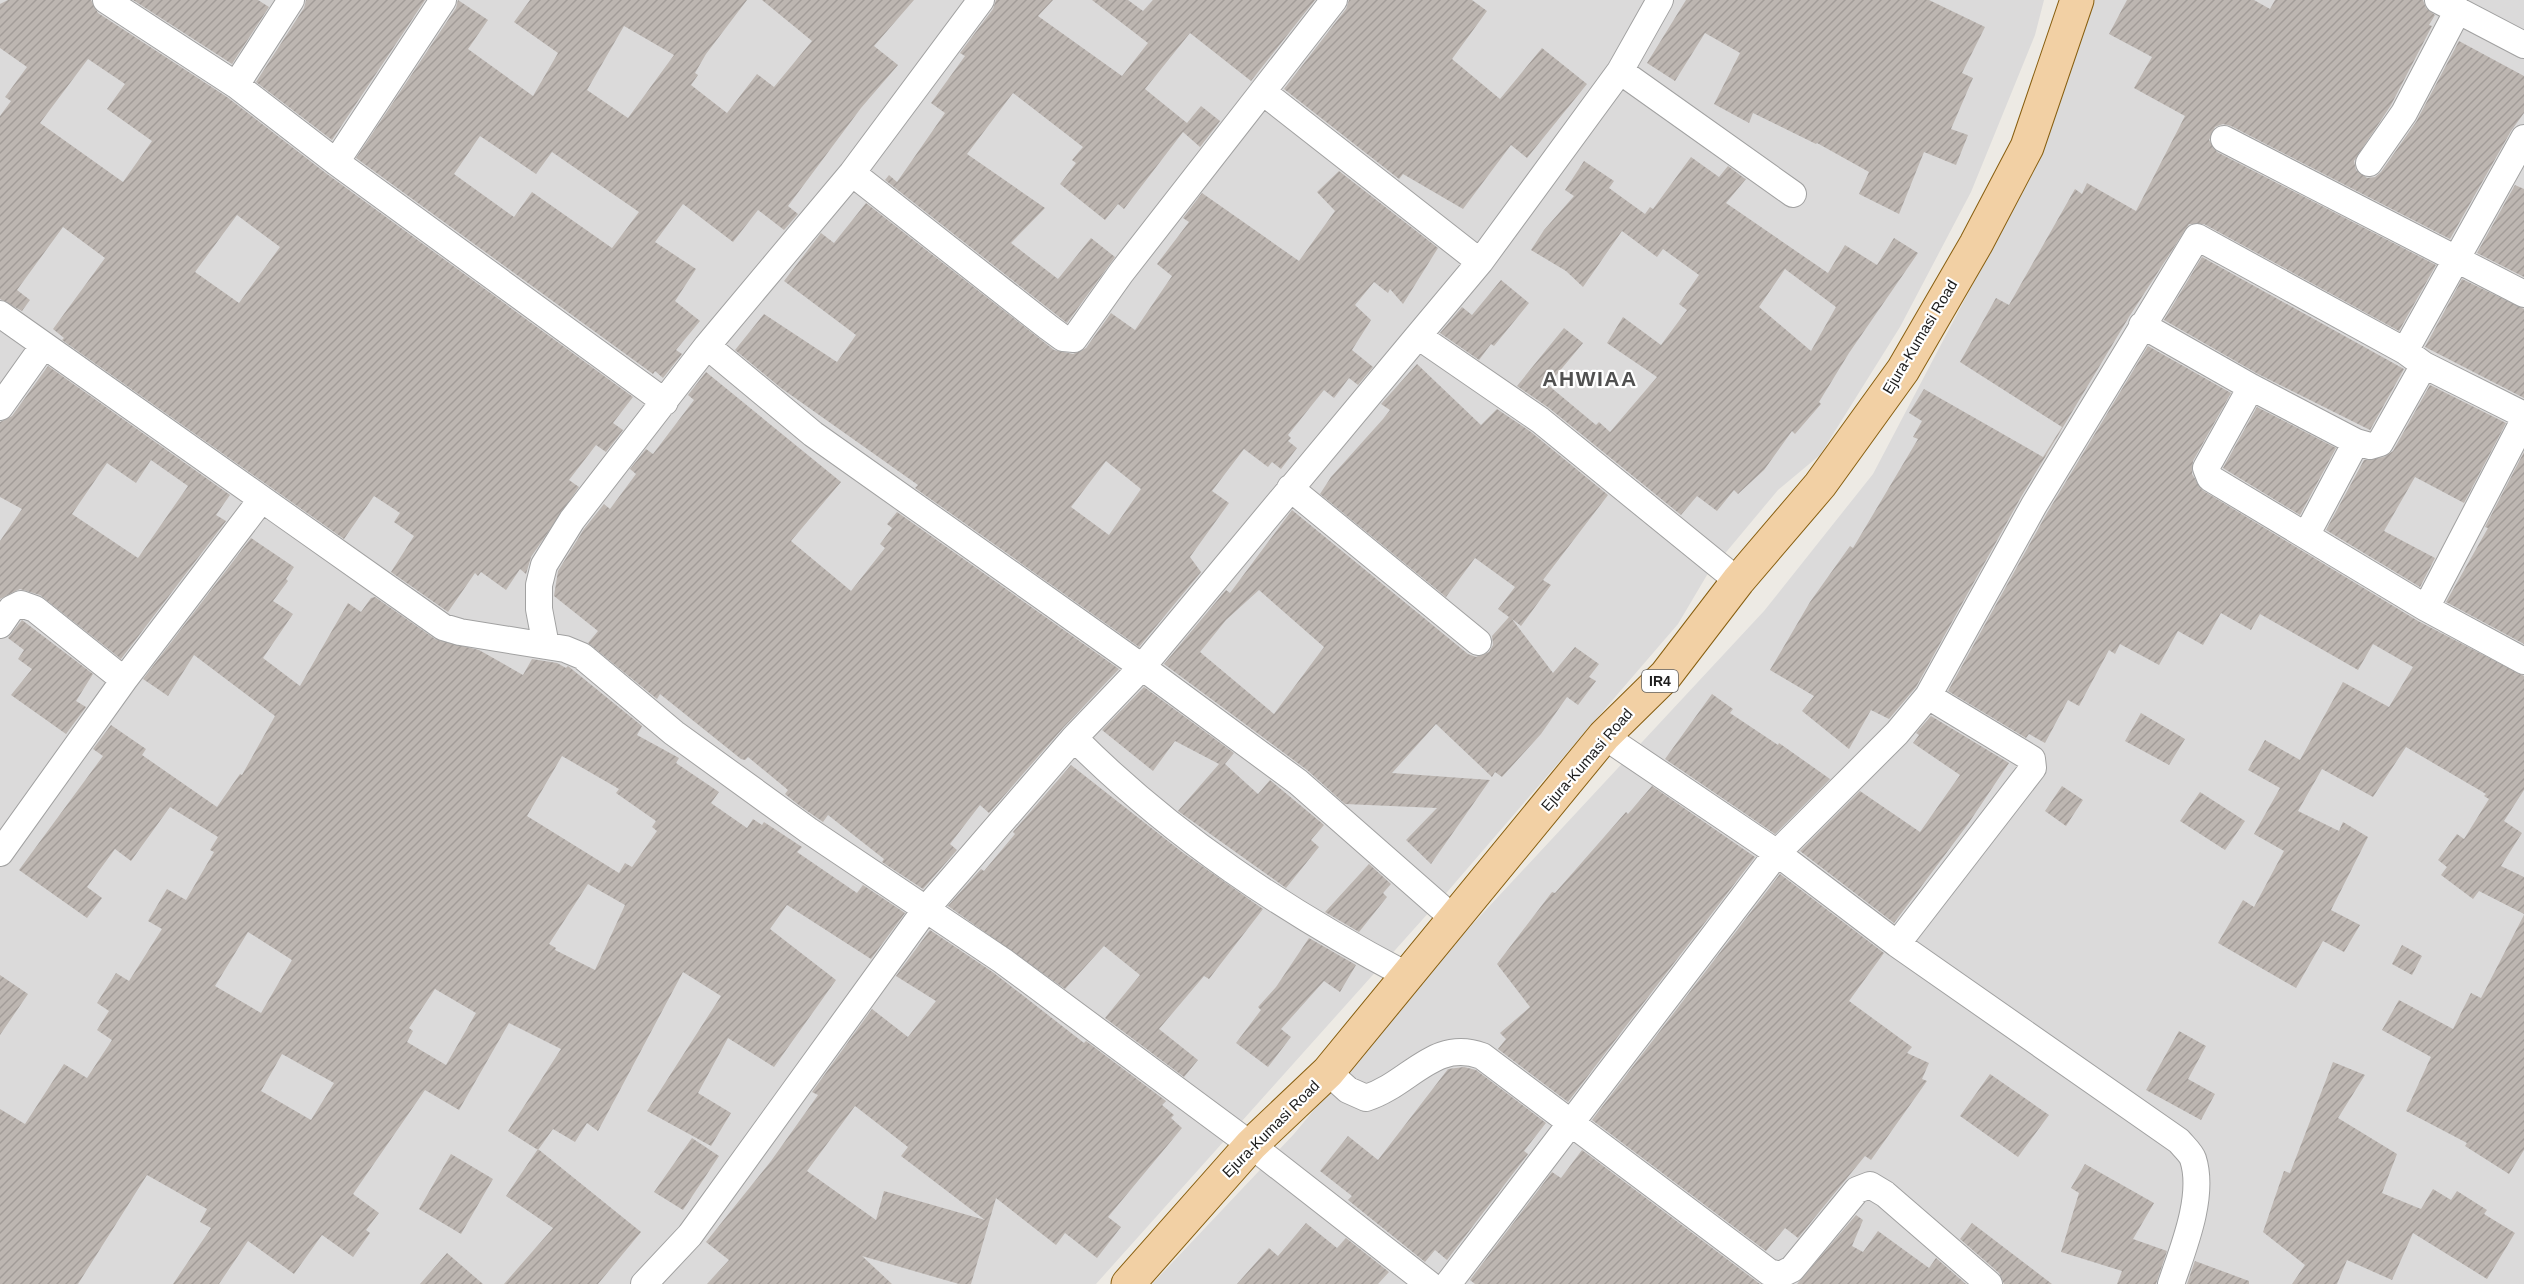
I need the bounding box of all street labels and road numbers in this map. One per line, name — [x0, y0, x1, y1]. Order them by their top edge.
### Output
street label: Ejura-Kumasi Road — [1879, 277, 1960, 397]
road number: IR4 — [1642, 670, 1678, 692]
street label: Ejura-Kumasi Road — [1538, 705, 1636, 814]
street label: Ejura-Kumasi Road — [1219, 1077, 1323, 1181]

